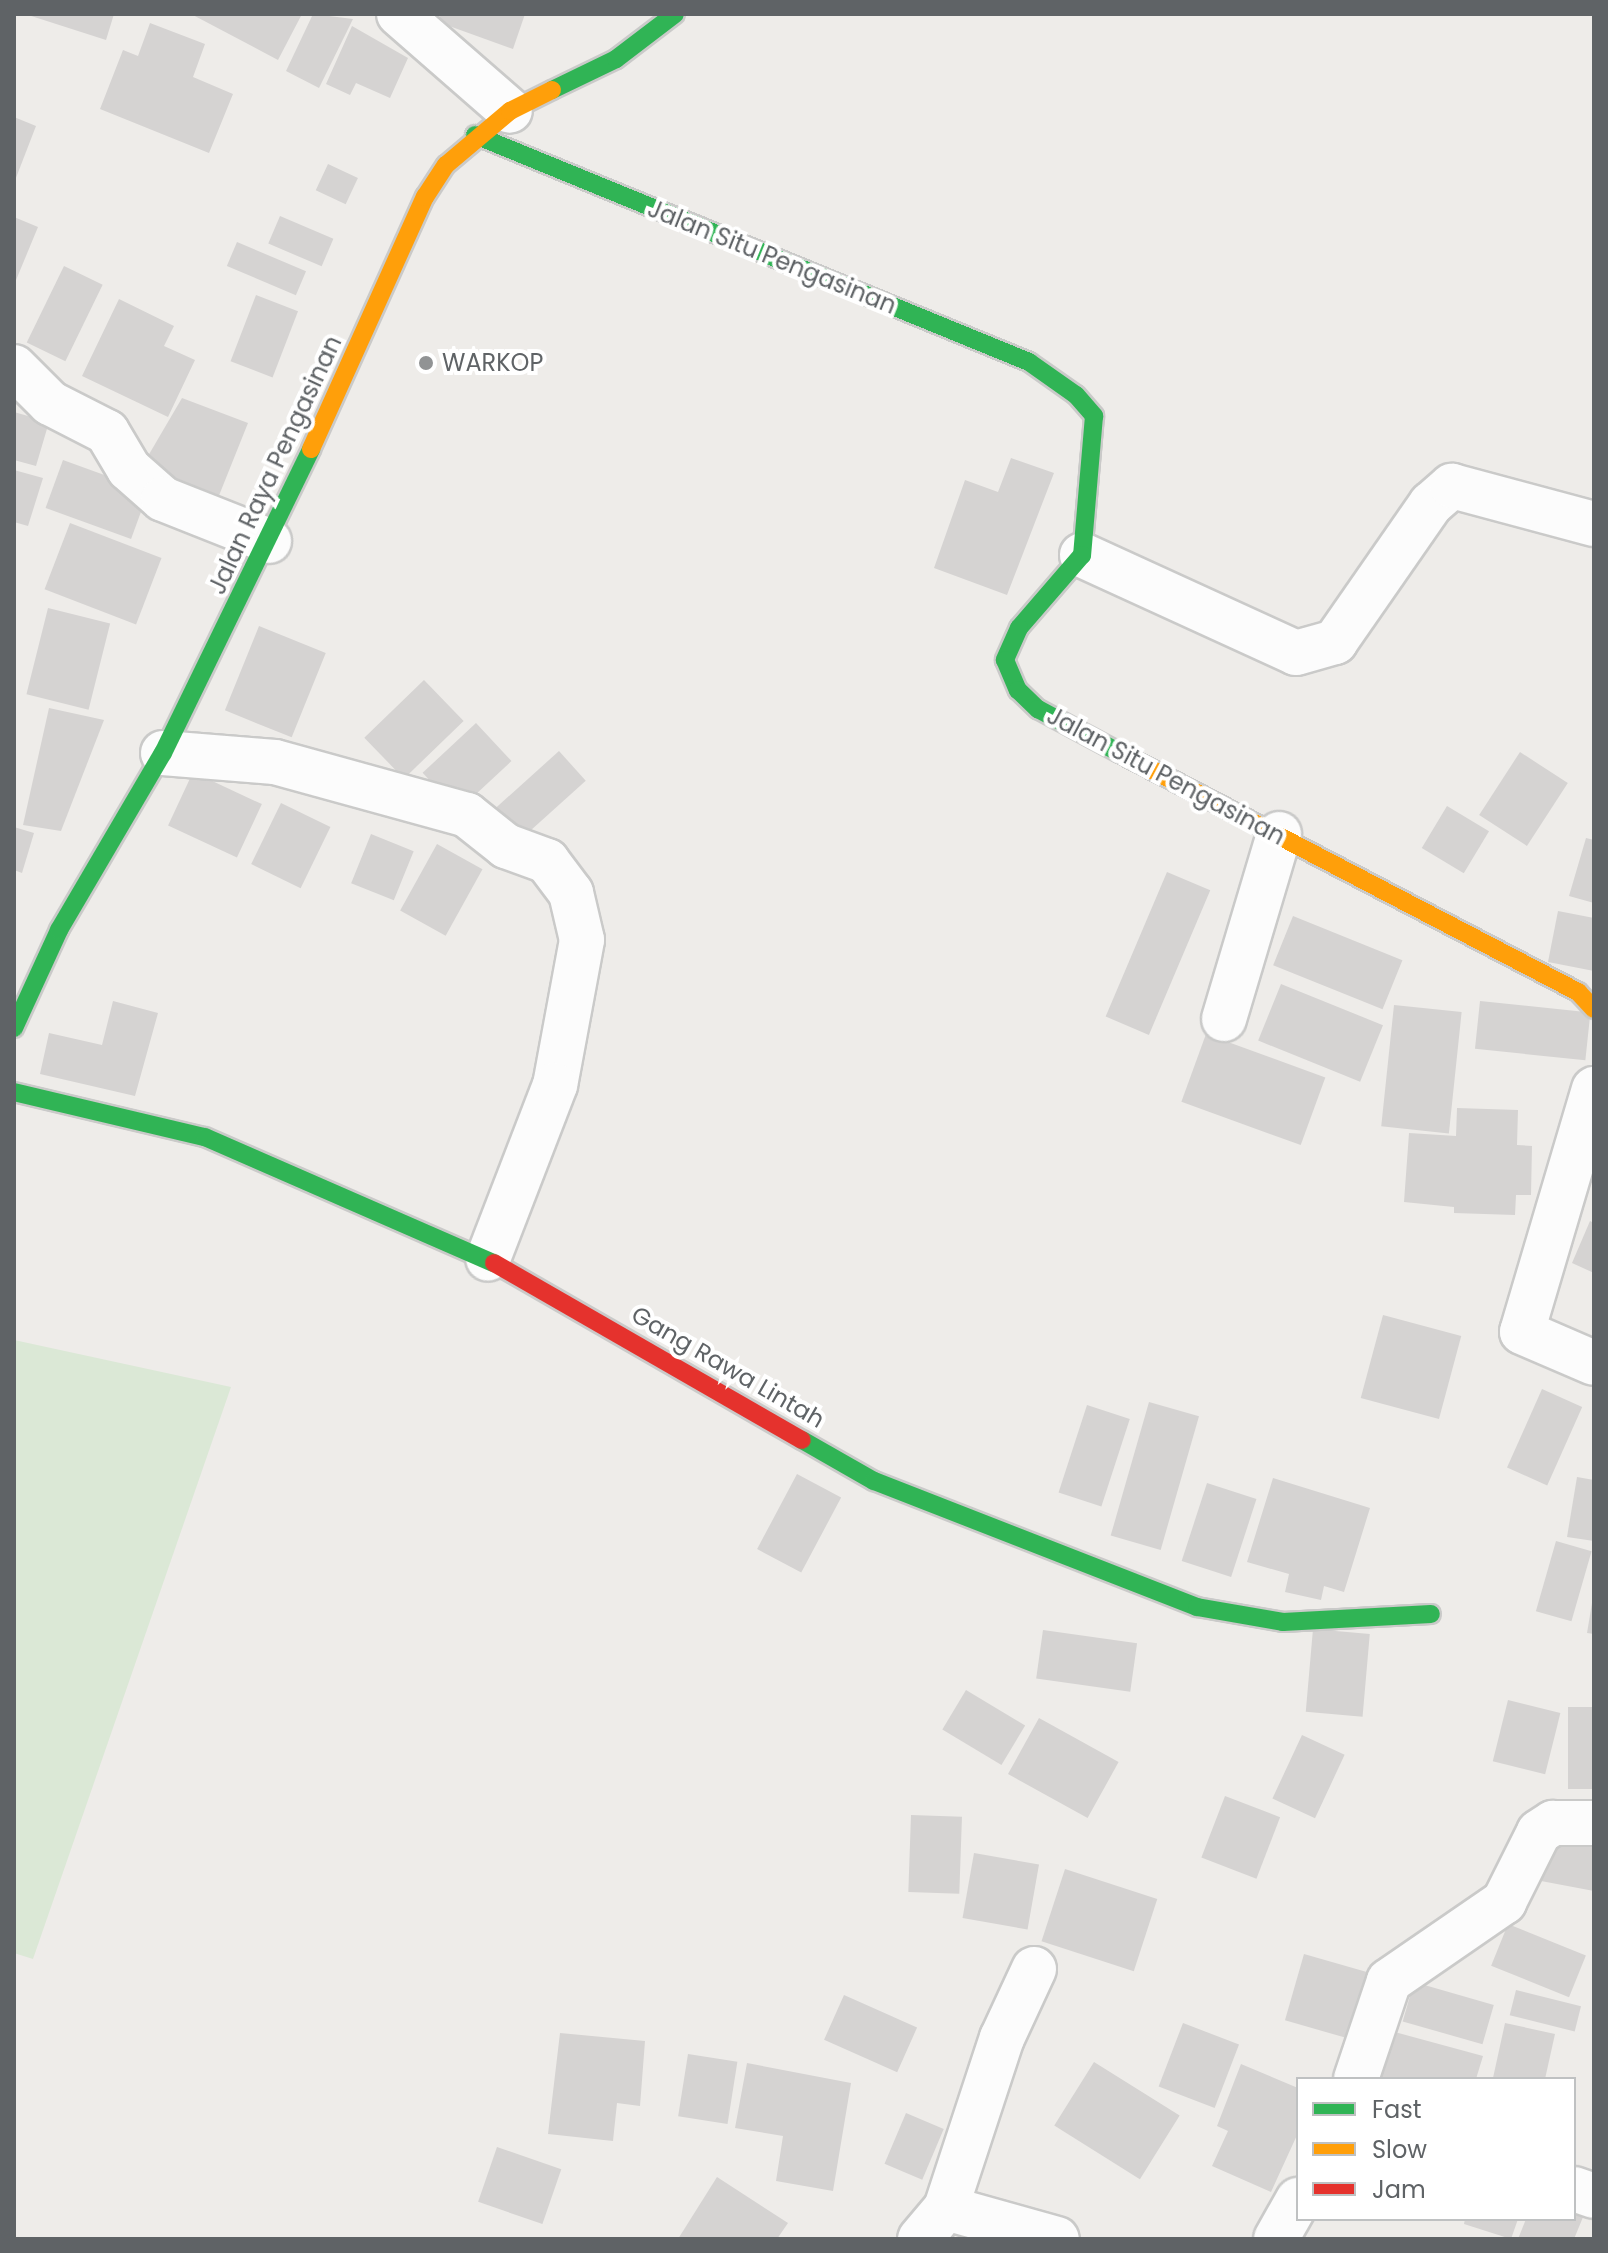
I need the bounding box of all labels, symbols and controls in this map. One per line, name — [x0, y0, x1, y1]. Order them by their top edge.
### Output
street label: Jalan Situ Pengasinan — [644, 194, 900, 320]
street label: Jalan Raya Pengasinan — [202, 331, 348, 599]
place label: WARKOP — [442, 349, 543, 377]
marker: WARKOP — [417, 354, 435, 372]
street label: Jalan Situ Pengasinan — [1042, 701, 1290, 851]
street label: Gang Rawa Lintah — [626, 1300, 830, 1434]
legend — [1296, 2077, 1576, 2221]
text: Fast — [1372, 2093, 1422, 2126]
text: Slow — [1372, 2133, 1427, 2166]
text: Jam — [1372, 2173, 1426, 2206]

